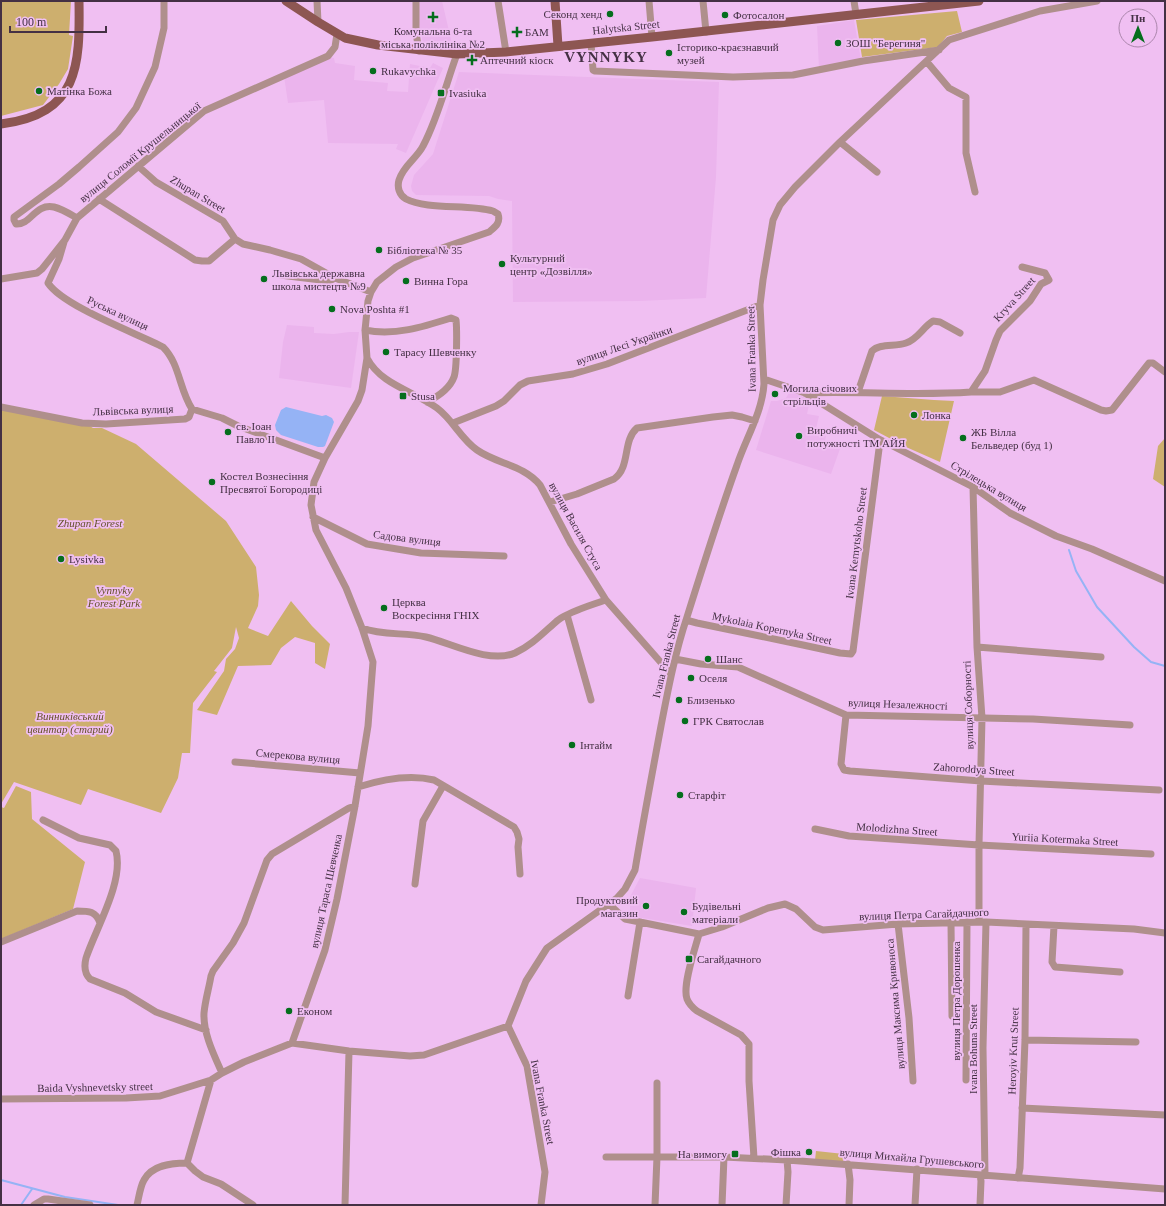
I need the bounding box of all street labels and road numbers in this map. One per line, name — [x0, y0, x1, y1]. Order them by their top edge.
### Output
street label: Halytska Street — [592, 18, 660, 36]
street label: вулиця Соломії Крушельницької — [77, 99, 204, 205]
street label: Zhupan Street — [168, 173, 228, 215]
street label: Kryva Street — [991, 274, 1037, 324]
street label: Руська вулиця — [85, 294, 151, 332]
street label: Ivana Franka Street — [744, 306, 758, 392]
street label: вулиця Лесі Українки — [574, 323, 674, 367]
street label: Львівська вулиця — [92, 403, 174, 417]
street label: Стрілецька вулиця — [949, 458, 1029, 514]
street label: вулиця Василя Стуса — [547, 480, 605, 572]
street label: Ivana Kernytskoho Street — [843, 486, 869, 600]
street label: Садова вулиця — [372, 528, 442, 548]
street label: Mykolaia Kopernyka Street — [711, 609, 833, 647]
street label: Ivana Franka Street — [650, 613, 682, 699]
street label: вулиця Соборності — [960, 660, 976, 750]
street label: вулиця Незалежності — [848, 696, 948, 712]
street label: Смерекова вулиця — [255, 746, 341, 766]
street label: Zahoroddya Street — [933, 760, 1015, 778]
street label: Molodizhna Street — [856, 820, 938, 838]
street label: Yuriia Kotermaka Street — [1011, 830, 1119, 848]
street label: вулиця Тараса Шевченка — [308, 833, 344, 949]
street label: вулиця Петра Сагайдачного — [859, 906, 990, 922]
street label: вулиця Максима Кривоноса — [883, 938, 907, 1070]
street label: вулиця Петра Дорошенка — [950, 941, 962, 1061]
street label: Ivana Bohuna Street — [967, 1004, 979, 1094]
street label: Heroyiv Krut Street — [1005, 1007, 1021, 1095]
street label: Ivana Franka Street — [529, 1059, 557, 1145]
street label: Baida Vyshnevetsky street — [37, 1080, 153, 1094]
street label: вулиця Михайла Грушевського — [839, 1146, 985, 1170]

